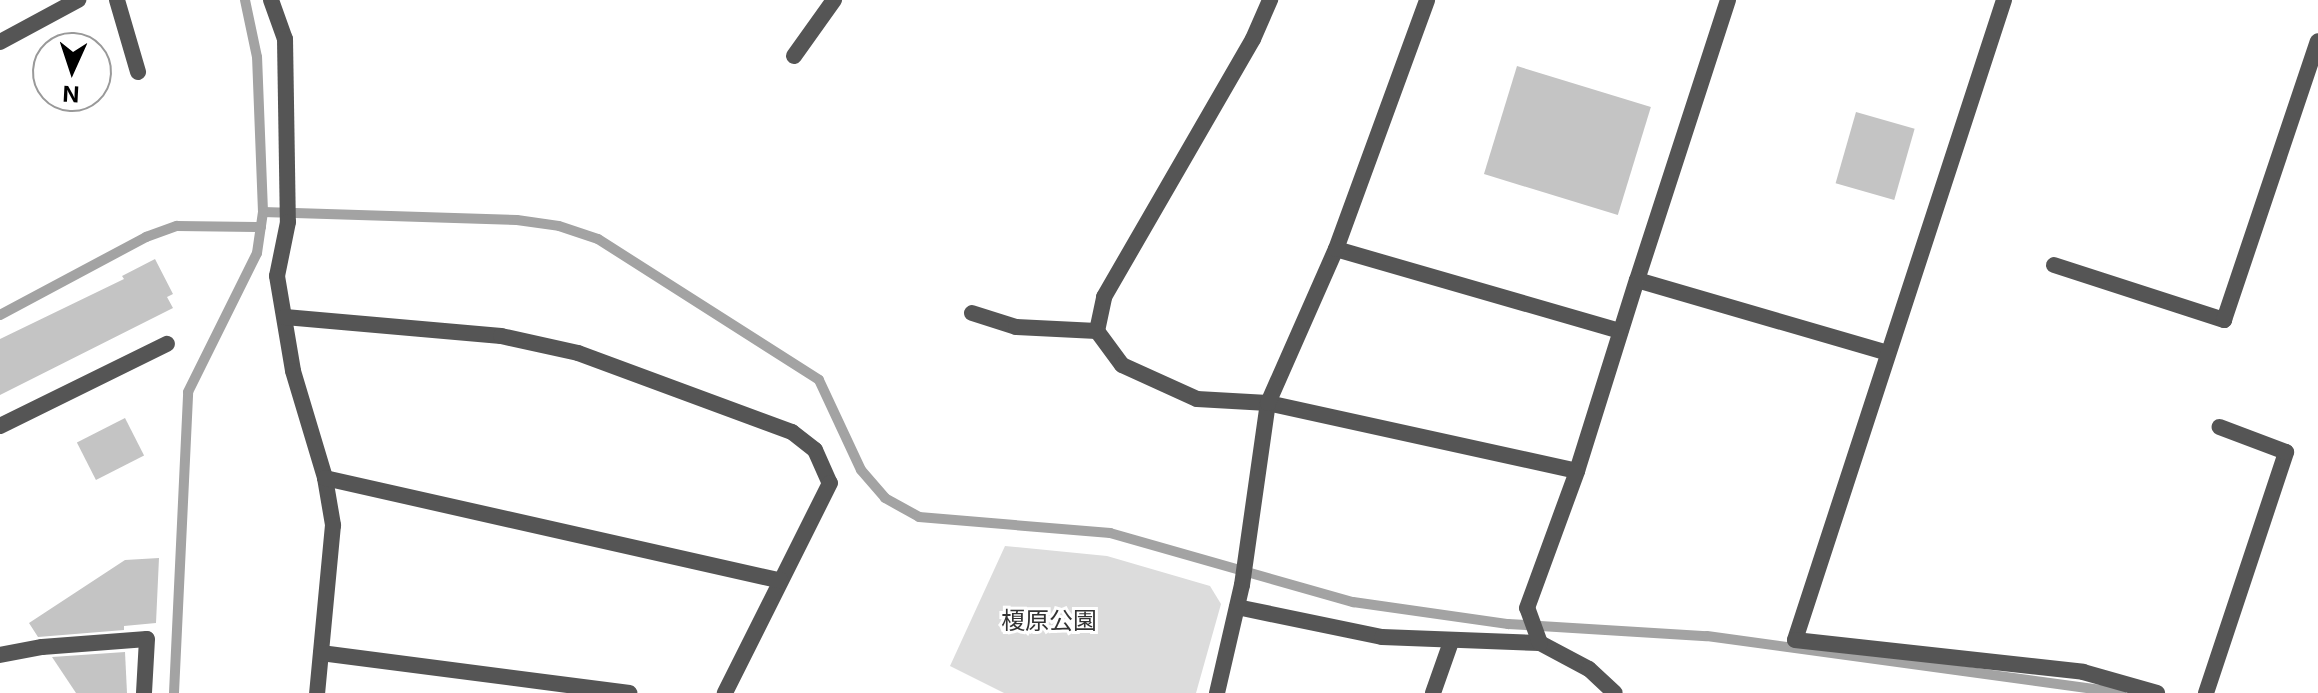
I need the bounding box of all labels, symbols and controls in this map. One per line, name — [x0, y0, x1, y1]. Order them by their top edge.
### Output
north arrow — [32, 32, 112, 112]
text: N — [62, 81, 80, 107]
park label: 榎原公園 — [1001, 607, 1097, 635]

